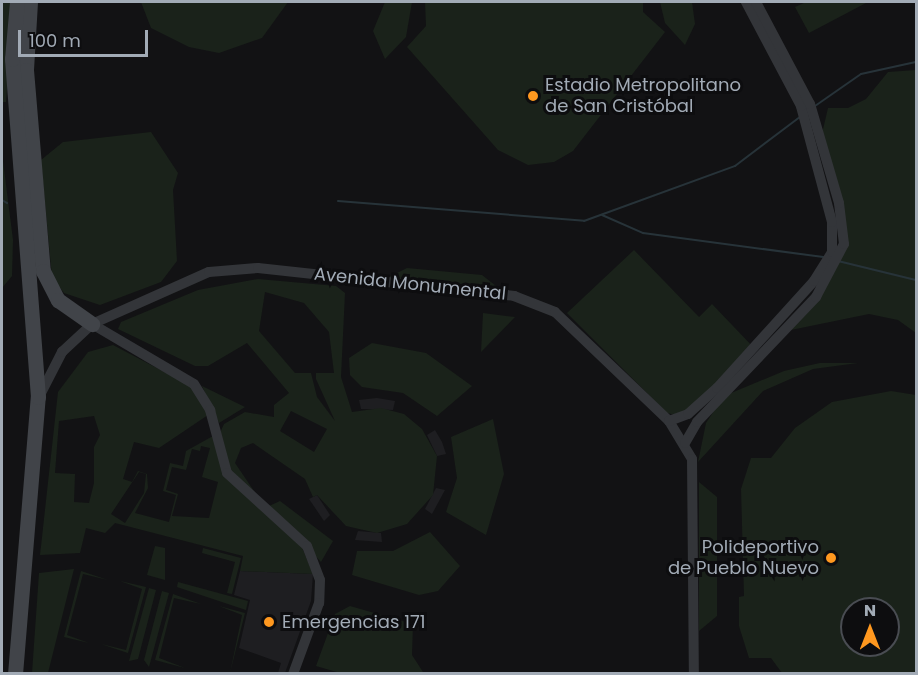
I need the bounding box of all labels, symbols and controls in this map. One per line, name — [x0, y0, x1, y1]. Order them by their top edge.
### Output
scale bar — [21, 18, 152, 56]
text: 100 m — [29, 28, 81, 53]
place label: Estadio Metropolitano de San Cristóbal — [545, 75, 741, 118]
marker: Estadio Metropolitano de San Cristóbal — [526, 89, 540, 103]
street label: Avenida Monumental — [313, 263, 507, 305]
place label: Polideportivo de Pueblo Nuevo — [668, 537, 819, 580]
marker: Polideportivo de Pueblo Nuevo — [824, 551, 838, 565]
north arrow — [840, 597, 900, 657]
text: N — [864, 599, 876, 622]
place label: Emergencias 171 — [282, 611, 426, 633]
marker: Emergencias 171 — [260, 613, 278, 631]

